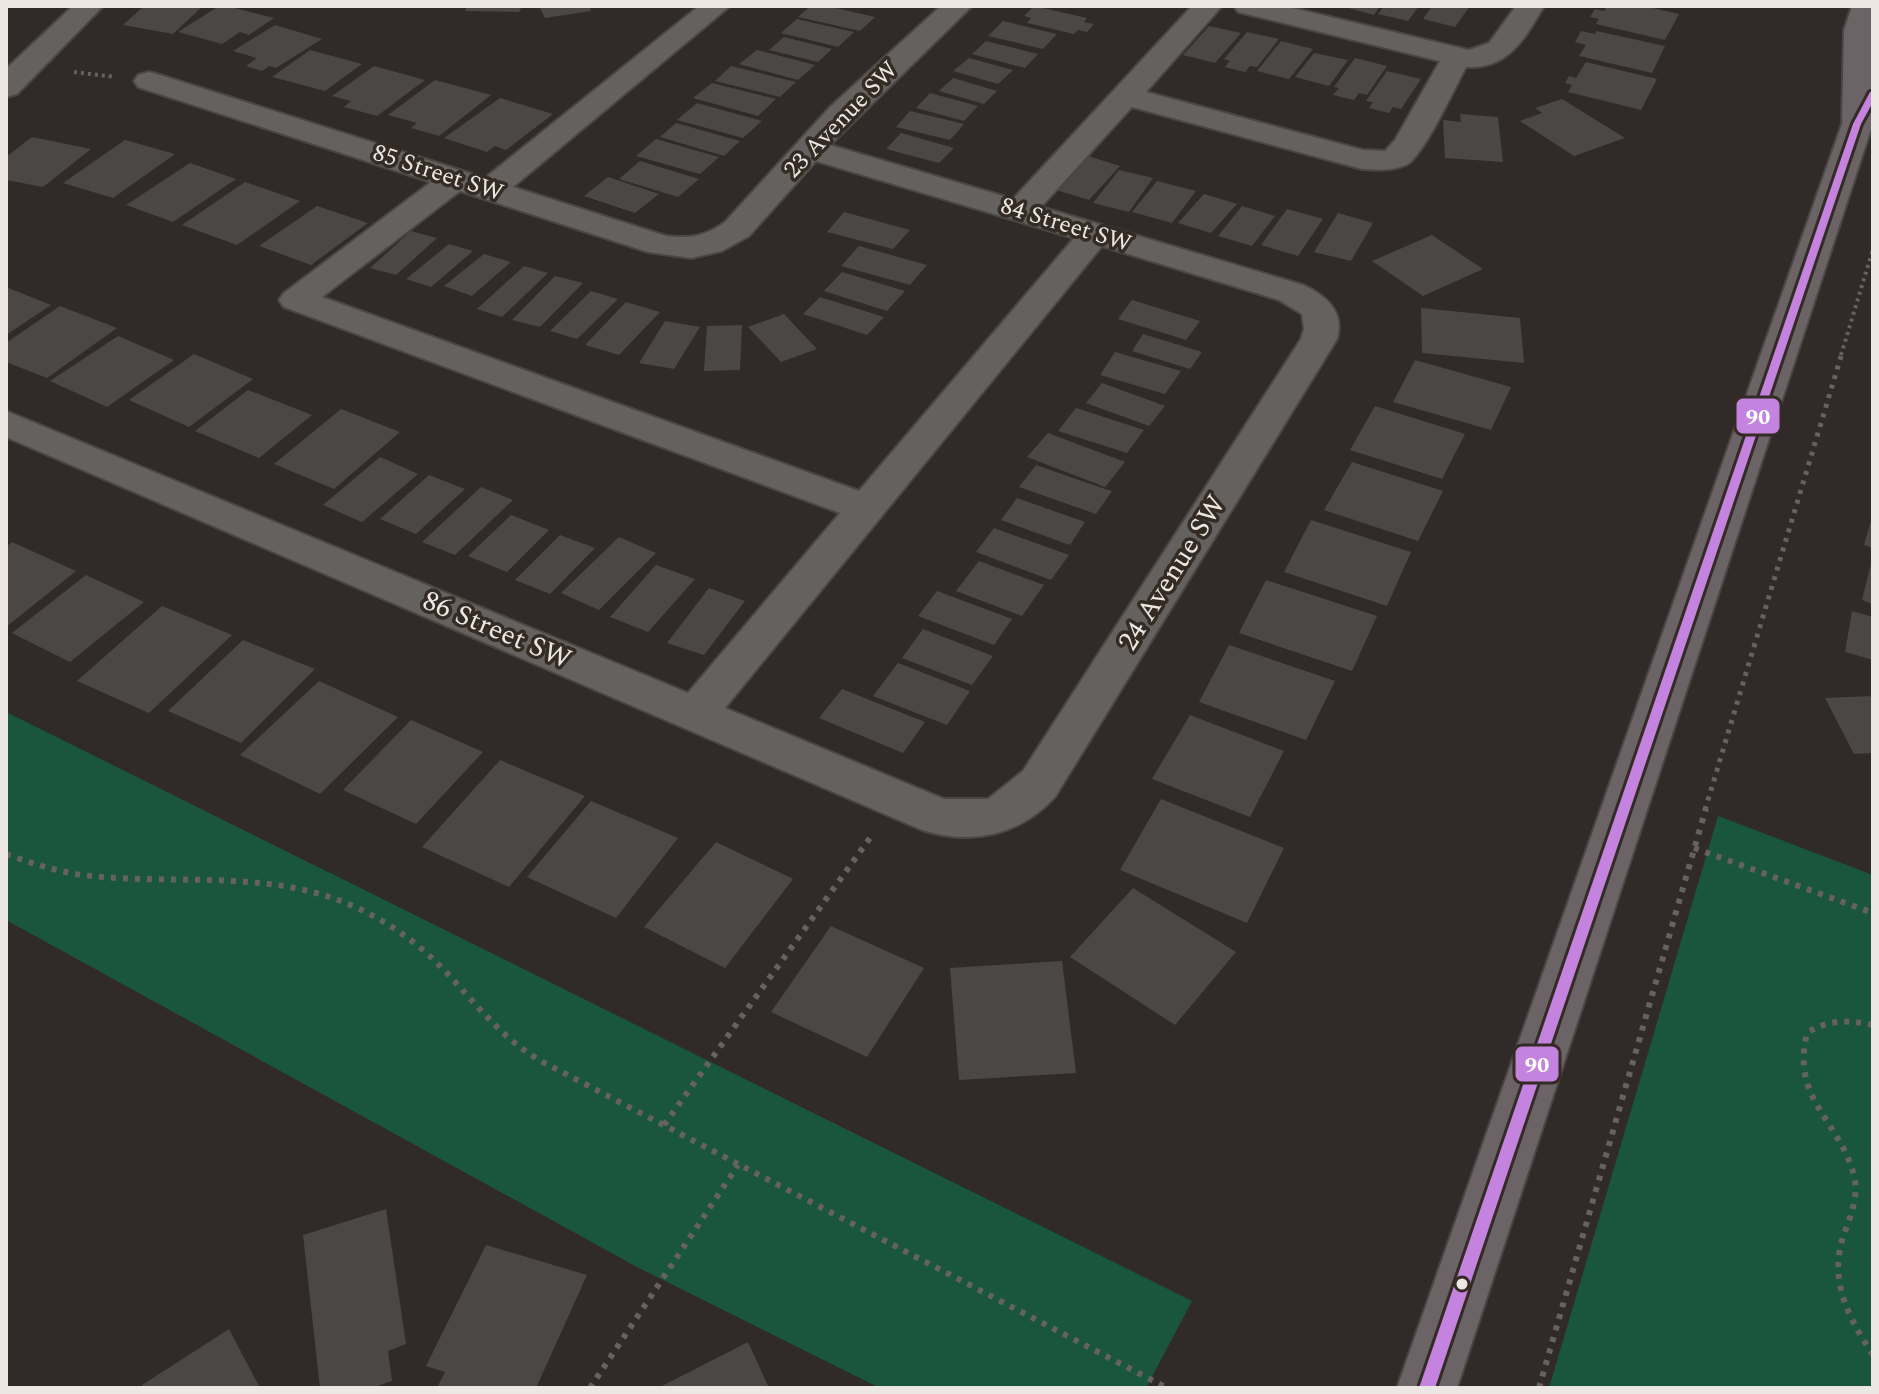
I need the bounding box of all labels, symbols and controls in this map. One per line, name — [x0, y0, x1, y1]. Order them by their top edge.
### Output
street label: 23 Avenue SW — [775, 53, 907, 187]
street label: 85 Street SW — [368, 135, 508, 211]
street label: 84 Street SW — [996, 188, 1136, 262]
line badge: 90 — [1735, 397, 1781, 435]
text: 90 — [1746, 401, 1770, 434]
street label: 24 Avenue SW — [1107, 486, 1237, 659]
street label: 86 Street SW — [416, 579, 579, 681]
line badge: 90 — [1514, 1045, 1560, 1083]
text: 90 — [1525, 1049, 1549, 1082]
unlabelled marker — [1454, 1276, 1470, 1292]

